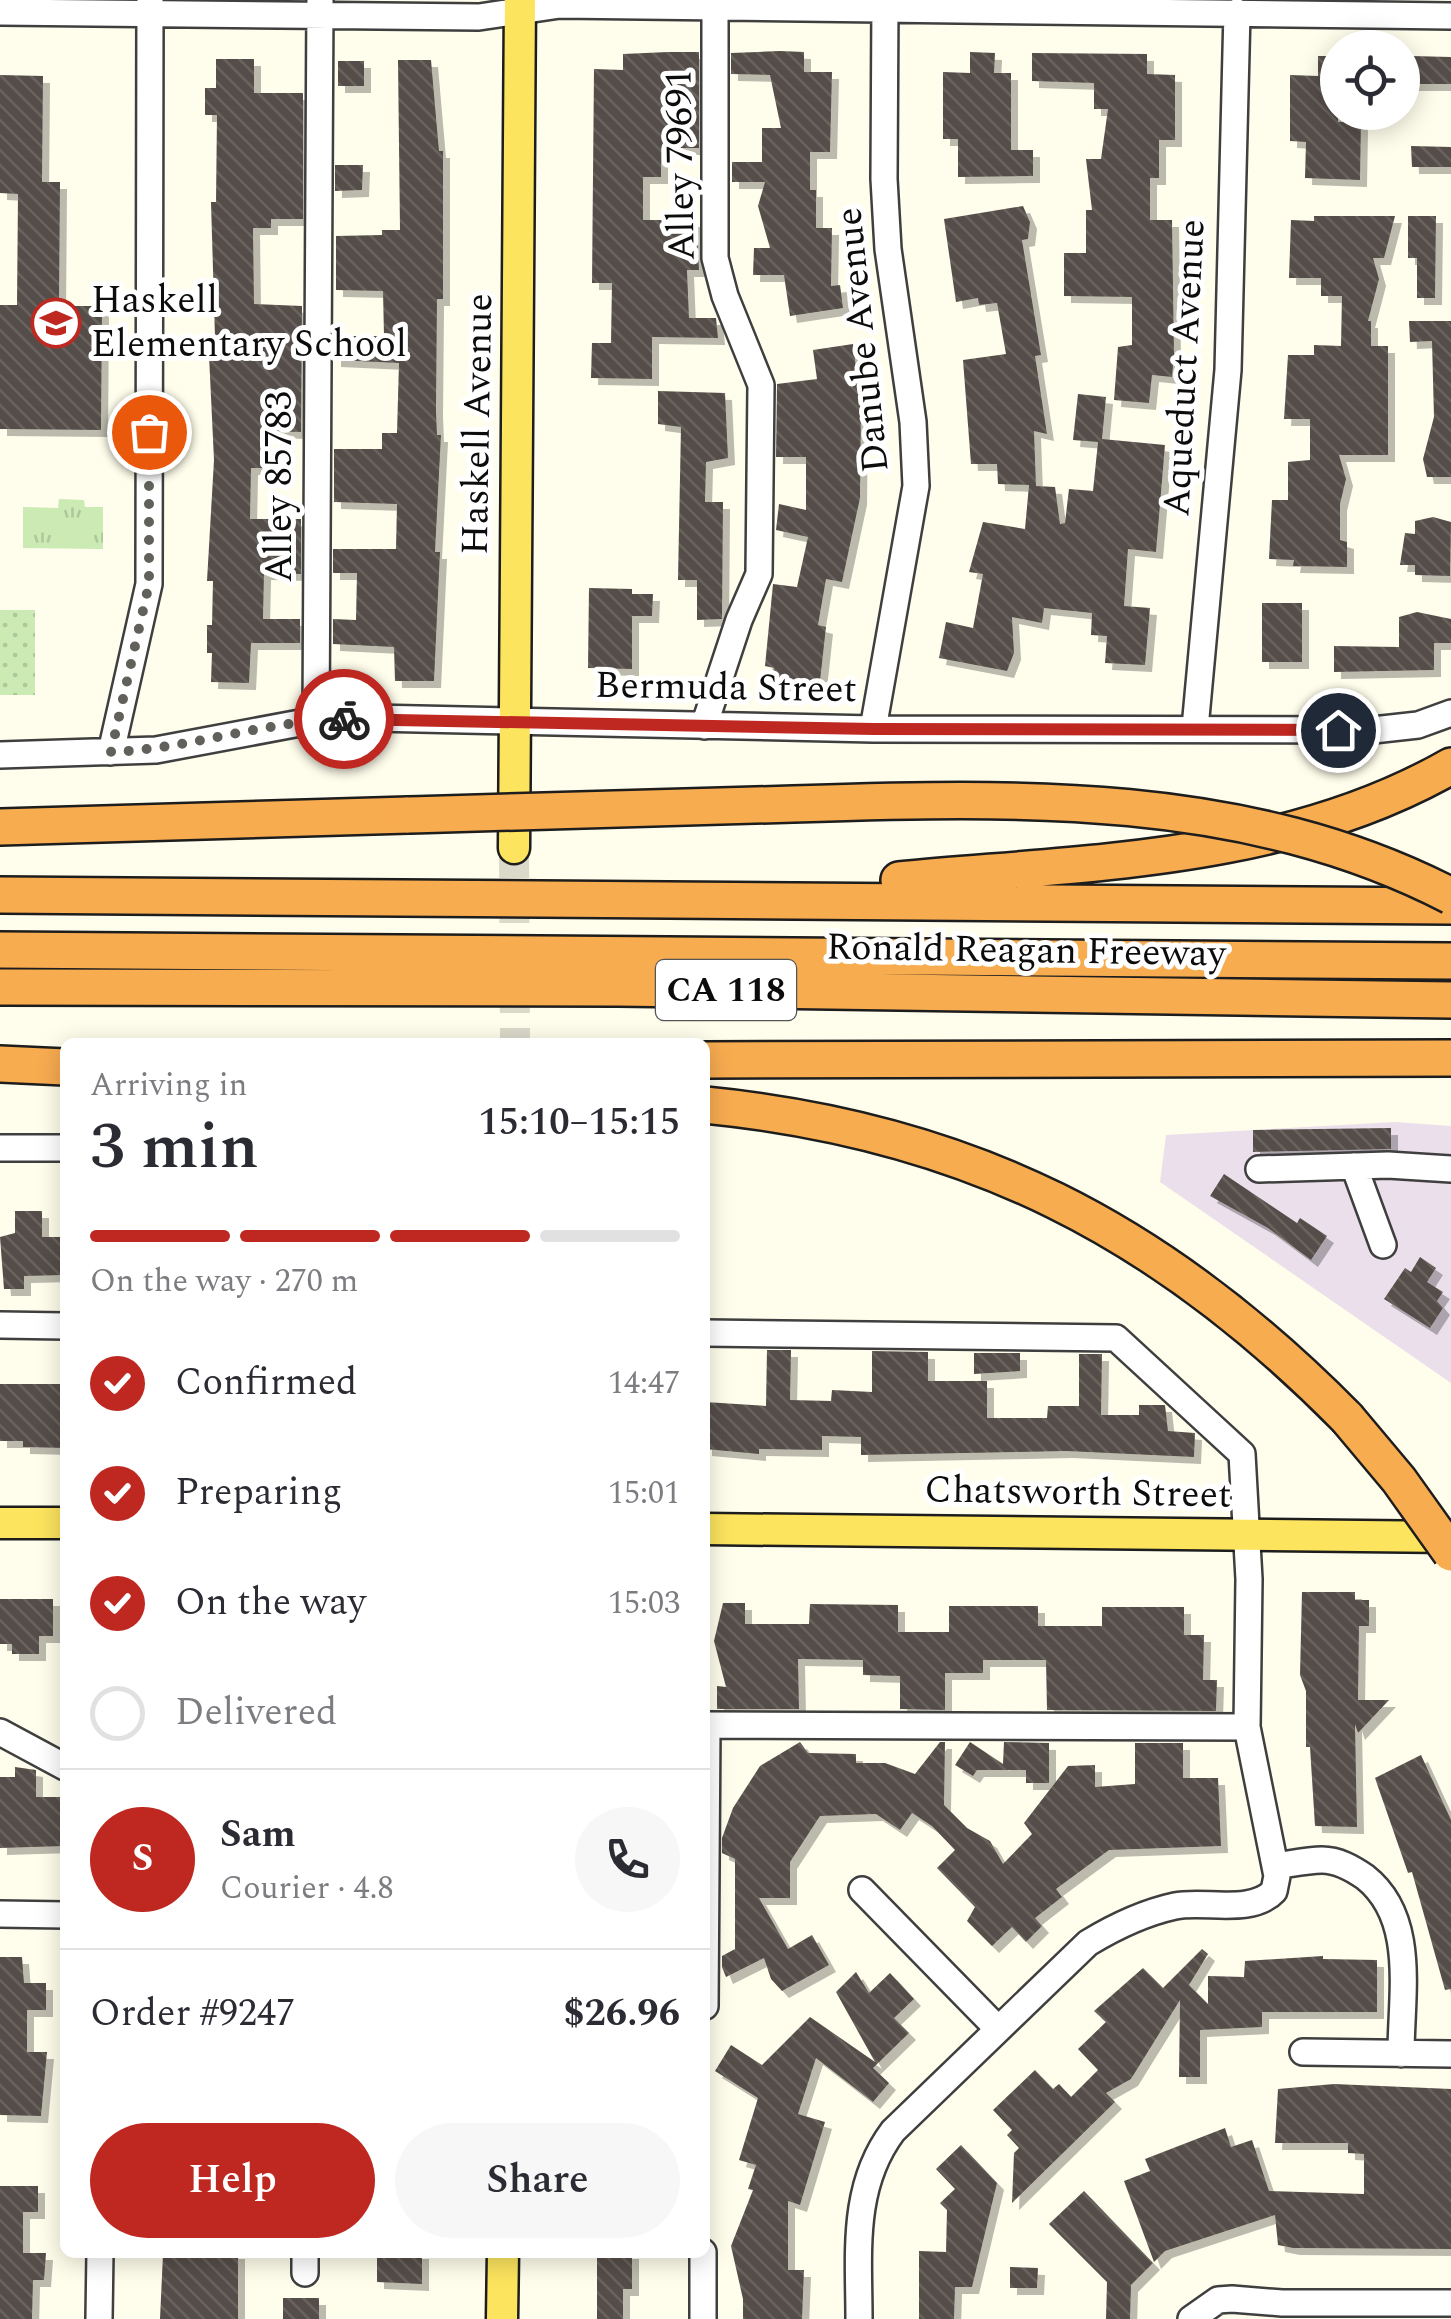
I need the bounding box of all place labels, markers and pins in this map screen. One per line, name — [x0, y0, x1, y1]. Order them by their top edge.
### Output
place label: Haskell Elementary School — [91, 272, 407, 374]
school or university icon: Haskell Elementary School — [30, 297, 82, 349]
pin — [107, 390, 192, 475]
pin — [1296, 688, 1381, 773]

